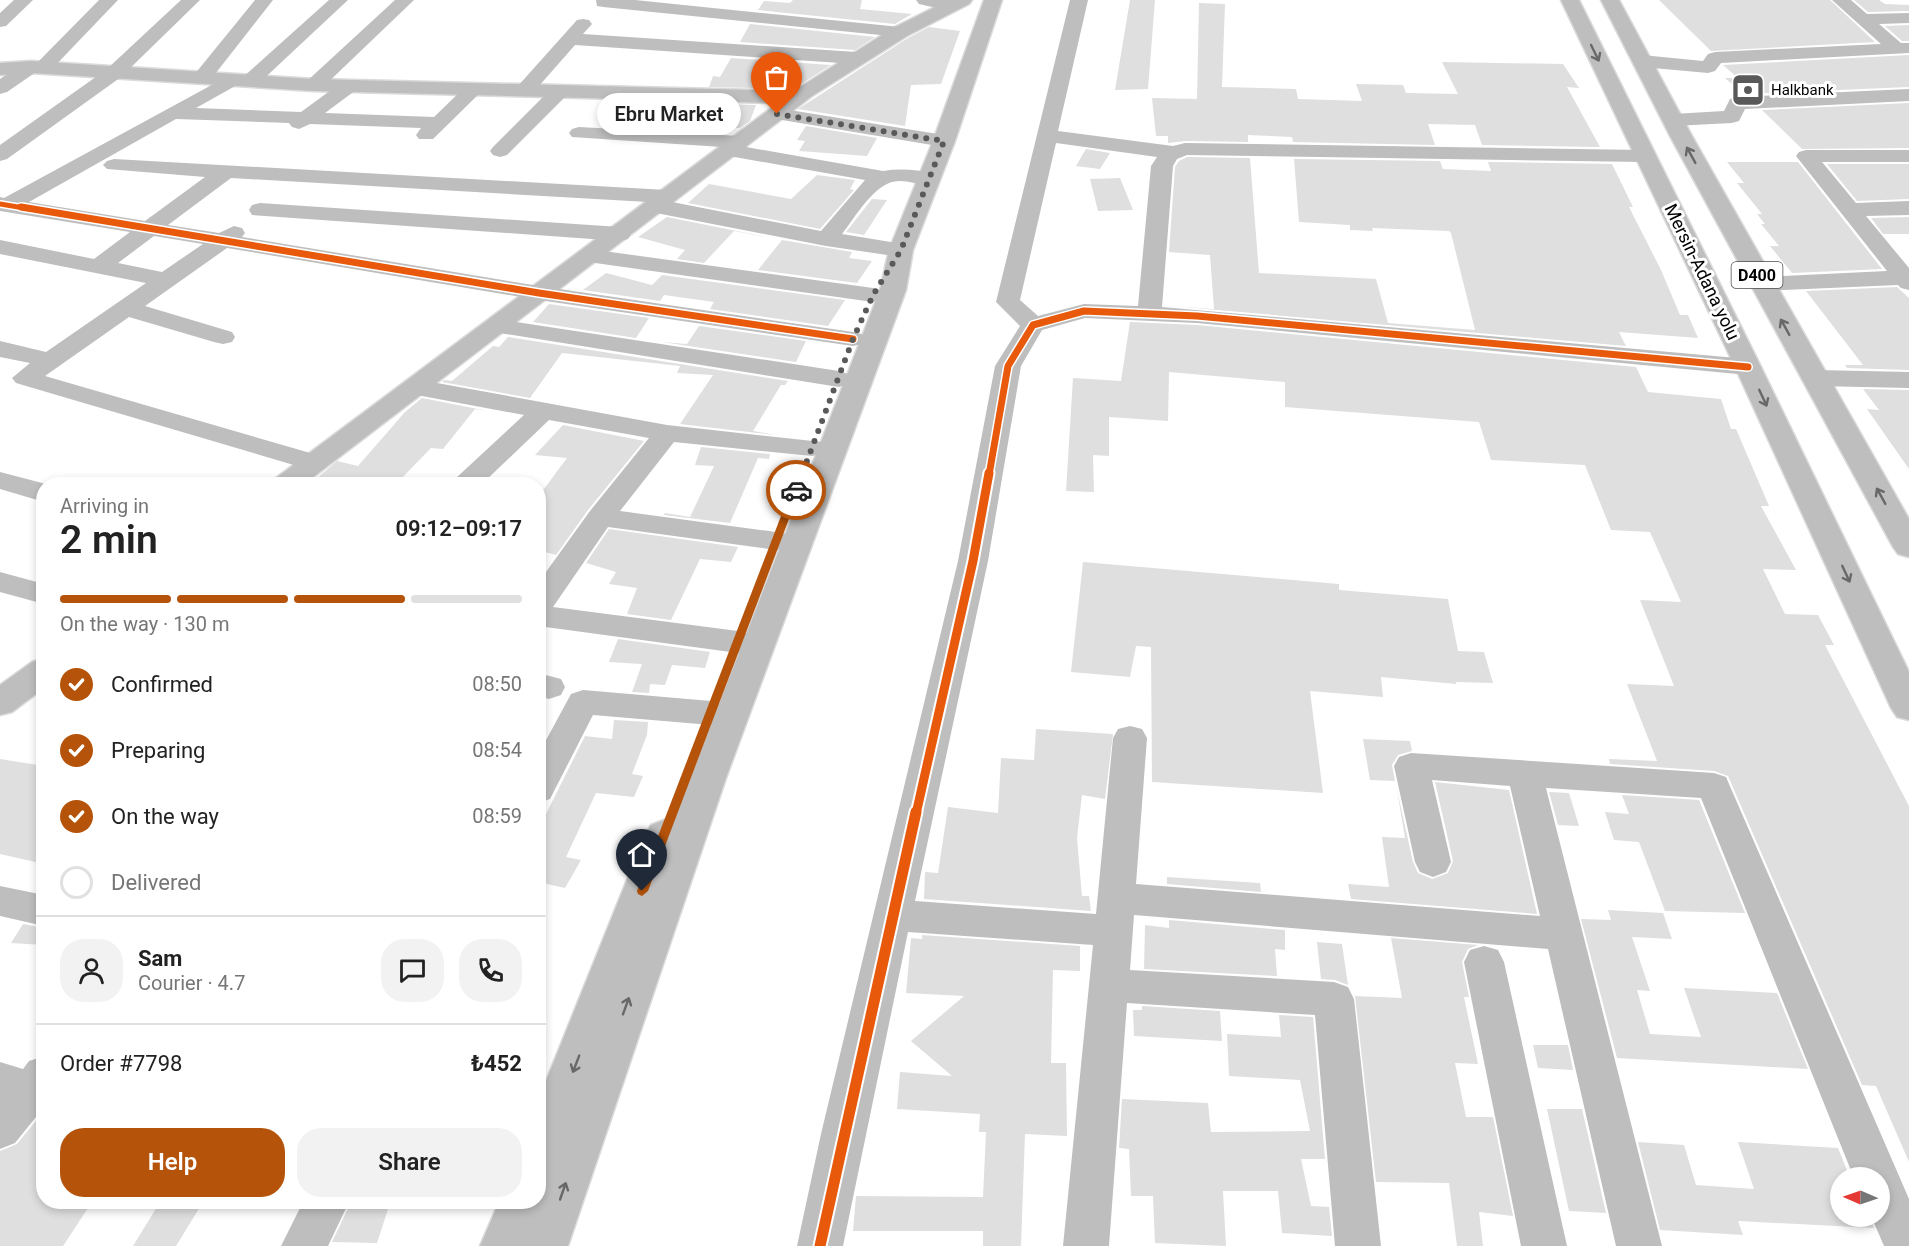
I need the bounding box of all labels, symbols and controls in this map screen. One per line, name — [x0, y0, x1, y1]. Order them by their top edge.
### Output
one-way arrow — [1589, 43, 1601, 61]
pin — [751, 52, 802, 114]
icon: bag — [760, 61, 793, 94]
bank icon: Halkbank — [1730, 72, 1766, 108]
place label: Halkbank — [1771, 81, 1834, 99]
callout: Ebru Market — [597, 93, 741, 135]
text: Ebru Market — [614, 102, 724, 126]
one-way arrow — [1685, 147, 1696, 165]
street label: Mersin-Adana yolu — [1660, 200, 1744, 343]
road number: D400 — [1732, 262, 1782, 288]
one-way arrow — [1779, 318, 1790, 336]
one-way arrow — [1757, 389, 1769, 407]
courier — [766, 460, 826, 520]
icon: car — [780, 474, 813, 507]
one-way arrow — [1875, 488, 1887, 505]
text: Arriving in — [60, 494, 149, 518]
text: 09:12–09:17 — [395, 516, 522, 541]
text: 2 min — [60, 517, 158, 563]
one-way arrow — [1841, 565, 1853, 583]
text: On the way · 130 m — [60, 612, 229, 636]
icon: check — [60, 668, 93, 701]
text: Confirmed — [111, 672, 213, 697]
text: 08:50 — [472, 672, 522, 696]
icon: check — [60, 734, 93, 767]
text: Preparing — [111, 738, 205, 763]
text: 08:54 — [472, 738, 522, 762]
icon: check — [60, 800, 93, 833]
text: On the way — [111, 804, 219, 829]
text: 08:59 — [472, 804, 522, 828]
pin — [616, 829, 667, 891]
icon: home — [625, 838, 658, 871]
text: Delivered — [111, 870, 201, 895]
button: person — [60, 939, 123, 1002]
button: chat — [381, 939, 444, 1002]
button: phone — [459, 939, 522, 1002]
text: Sam — [138, 946, 182, 971]
text: Courier · 4.7 — [138, 971, 245, 995]
one-way arrow — [622, 997, 633, 1016]
text: Order #7798 — [60, 1051, 182, 1076]
text: ₺452 — [471, 1051, 522, 1076]
one-way arrow — [570, 1055, 581, 1073]
button: Help — [60, 1128, 285, 1197]
button: Share — [297, 1128, 522, 1197]
north arrow — [1830, 1167, 1890, 1227]
map controls — [1830, 1167, 1890, 1227]
one-way arrow — [558, 1182, 569, 1201]

